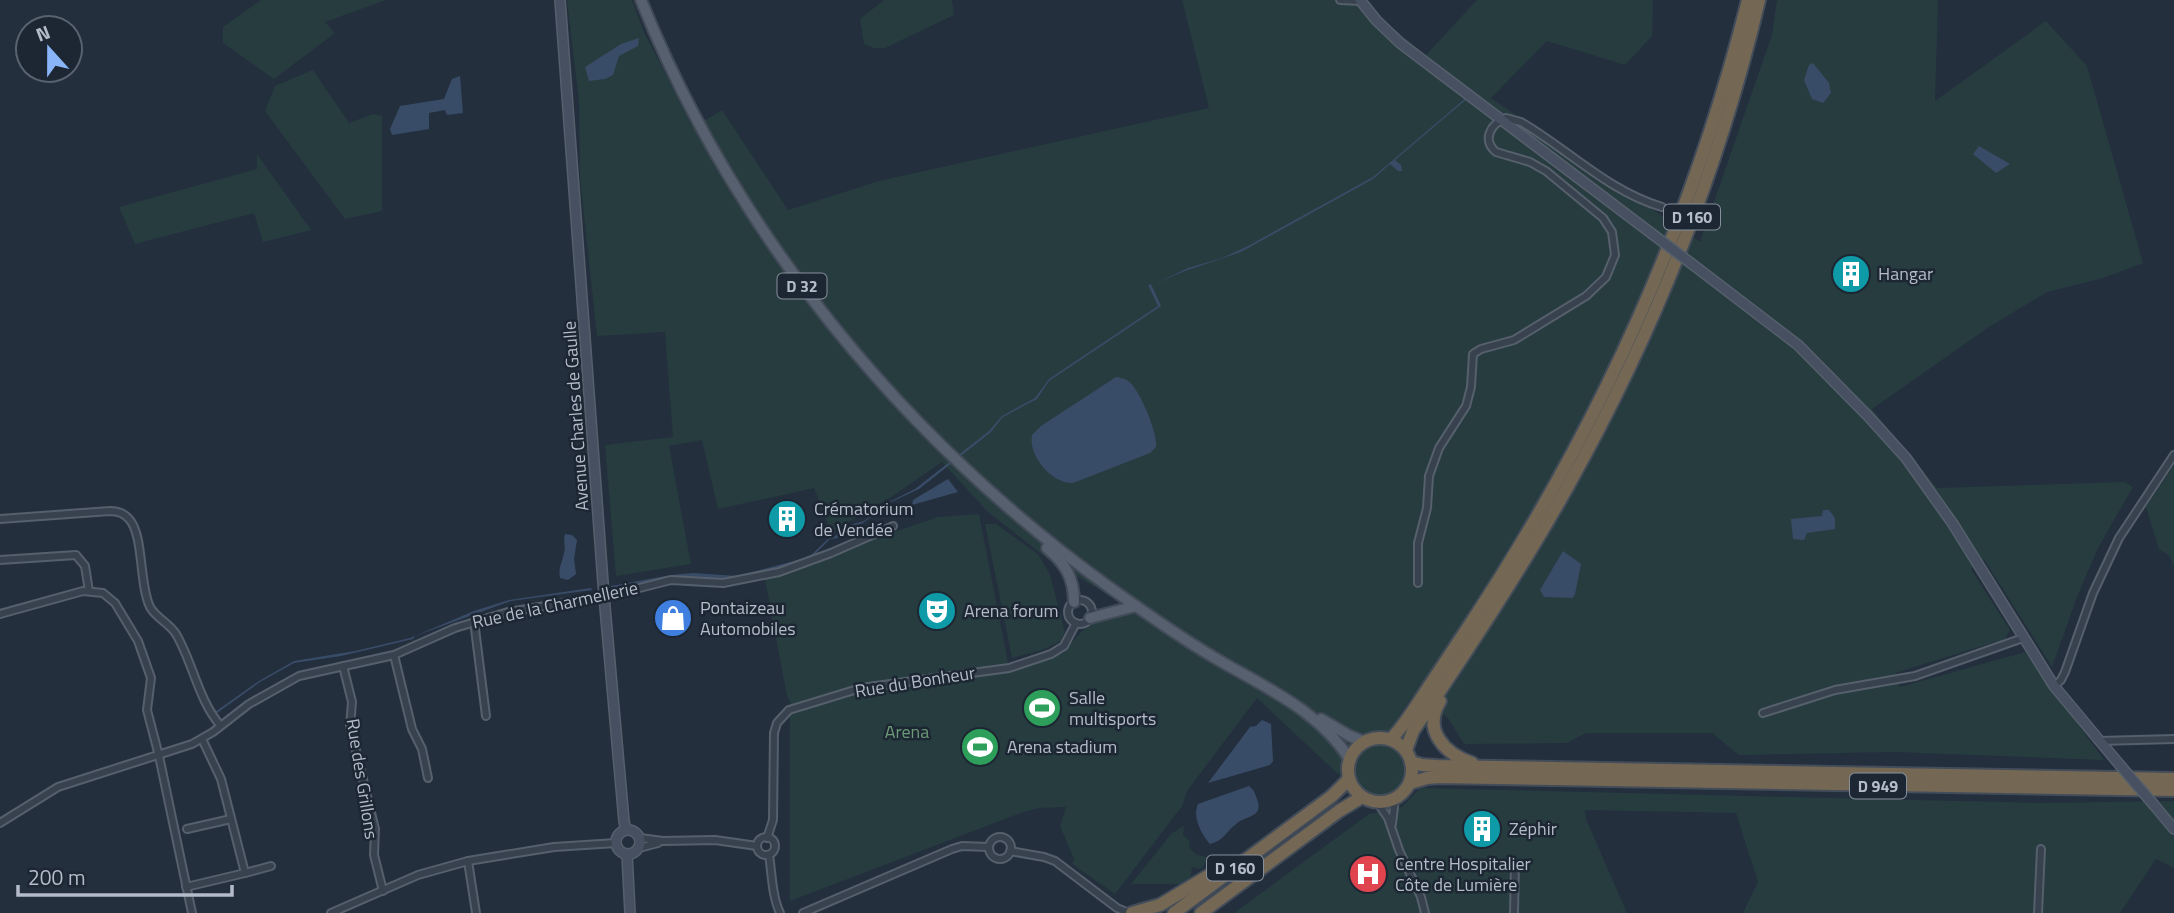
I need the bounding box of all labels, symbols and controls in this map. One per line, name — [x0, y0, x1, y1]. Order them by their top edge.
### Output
north arrow — [14, 14, 84, 84]
text: N — [31, 17, 54, 49]
road number: D 160 — [1664, 204, 1720, 230]
building icon: Hangar — [1830, 253, 1872, 295]
place label: Hangar — [1878, 260, 1933, 287]
road number: D 32 — [778, 274, 826, 298]
street label: Avenue Charles de Gaulle — [555, 320, 596, 512]
place label: Crématorium de Vendée — [814, 495, 914, 543]
building icon: Crématorium de Vendée — [766, 498, 808, 540]
street label: Rue de la Charmellerie — [470, 574, 640, 635]
theatre icon: Arena forum — [916, 590, 958, 632]
place label: Pontaizeau Automobiles — [700, 594, 796, 642]
shop icon: Pontaizeau Automobiles — [652, 597, 694, 639]
place label: Arena forum — [964, 597, 1059, 624]
street label: Rue du Bonheur — [853, 659, 977, 704]
place label: Salle multisports — [1069, 684, 1156, 732]
sports icon: Salle multisports — [1021, 687, 1063, 729]
street label: Rue des Grillons — [340, 717, 385, 841]
park label: Arena — [885, 718, 929, 745]
sports icon: Arena stadium — [959, 726, 1001, 768]
place label: Arena stadium — [1007, 733, 1117, 760]
road number: D 949 — [1850, 774, 1906, 799]
building icon: Zéphir — [1461, 808, 1503, 850]
place label: Zéphir — [1509, 815, 1557, 842]
place label: Centre Hospitalier Côte de Lumière — [1395, 850, 1531, 898]
scale bar — [18, 853, 231, 897]
hospital icon: Centre Hospitalier Côte de Lumière — [1347, 853, 1389, 895]
road number: D 160 — [1207, 856, 1263, 880]
text: 200 m — [28, 861, 85, 893]

